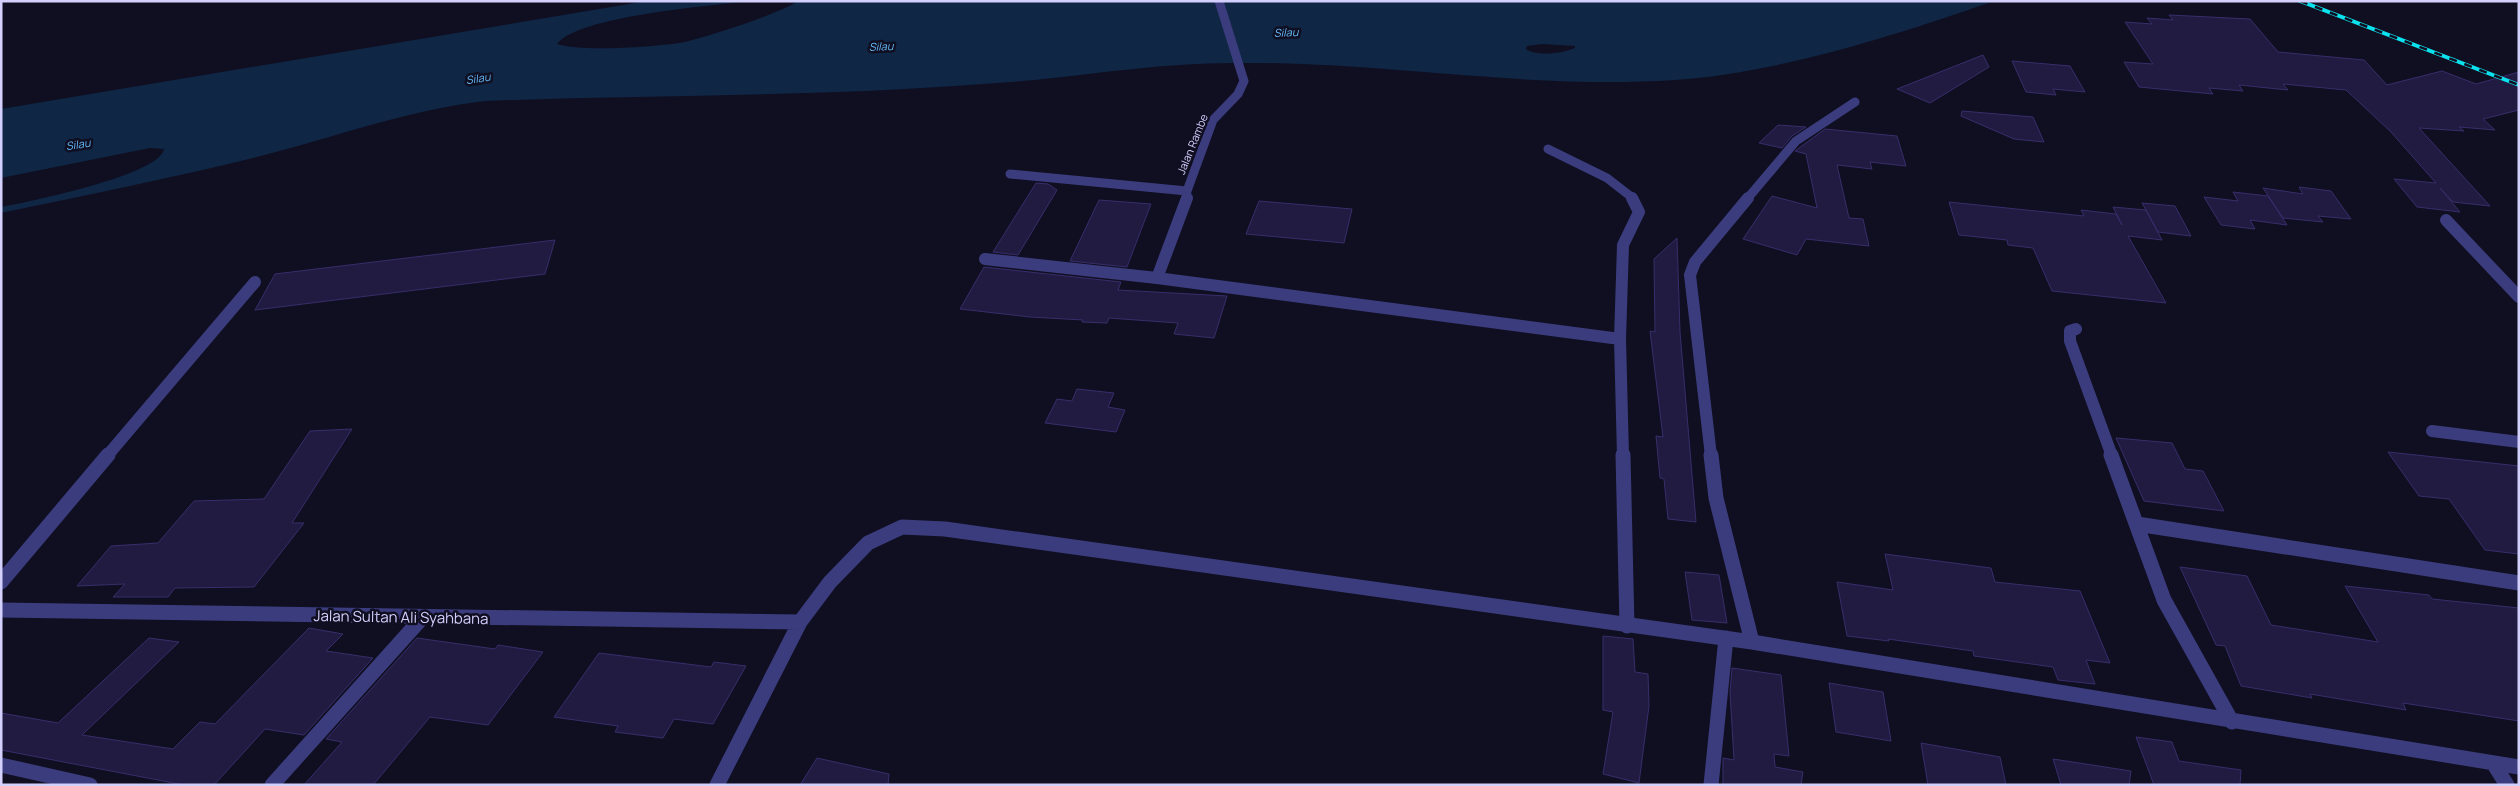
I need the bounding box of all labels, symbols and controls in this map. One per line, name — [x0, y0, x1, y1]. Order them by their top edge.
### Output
water label: Silau — [1273, 24, 1300, 40]
water label: Silau — [868, 38, 895, 54]
water label: Silau — [465, 68, 493, 87]
street label: Jalan Rambe — [1173, 111, 1211, 176]
water label: Silau — [65, 134, 93, 153]
street label: Jalan Sultan Ali Syahbana — [313, 605, 489, 629]

